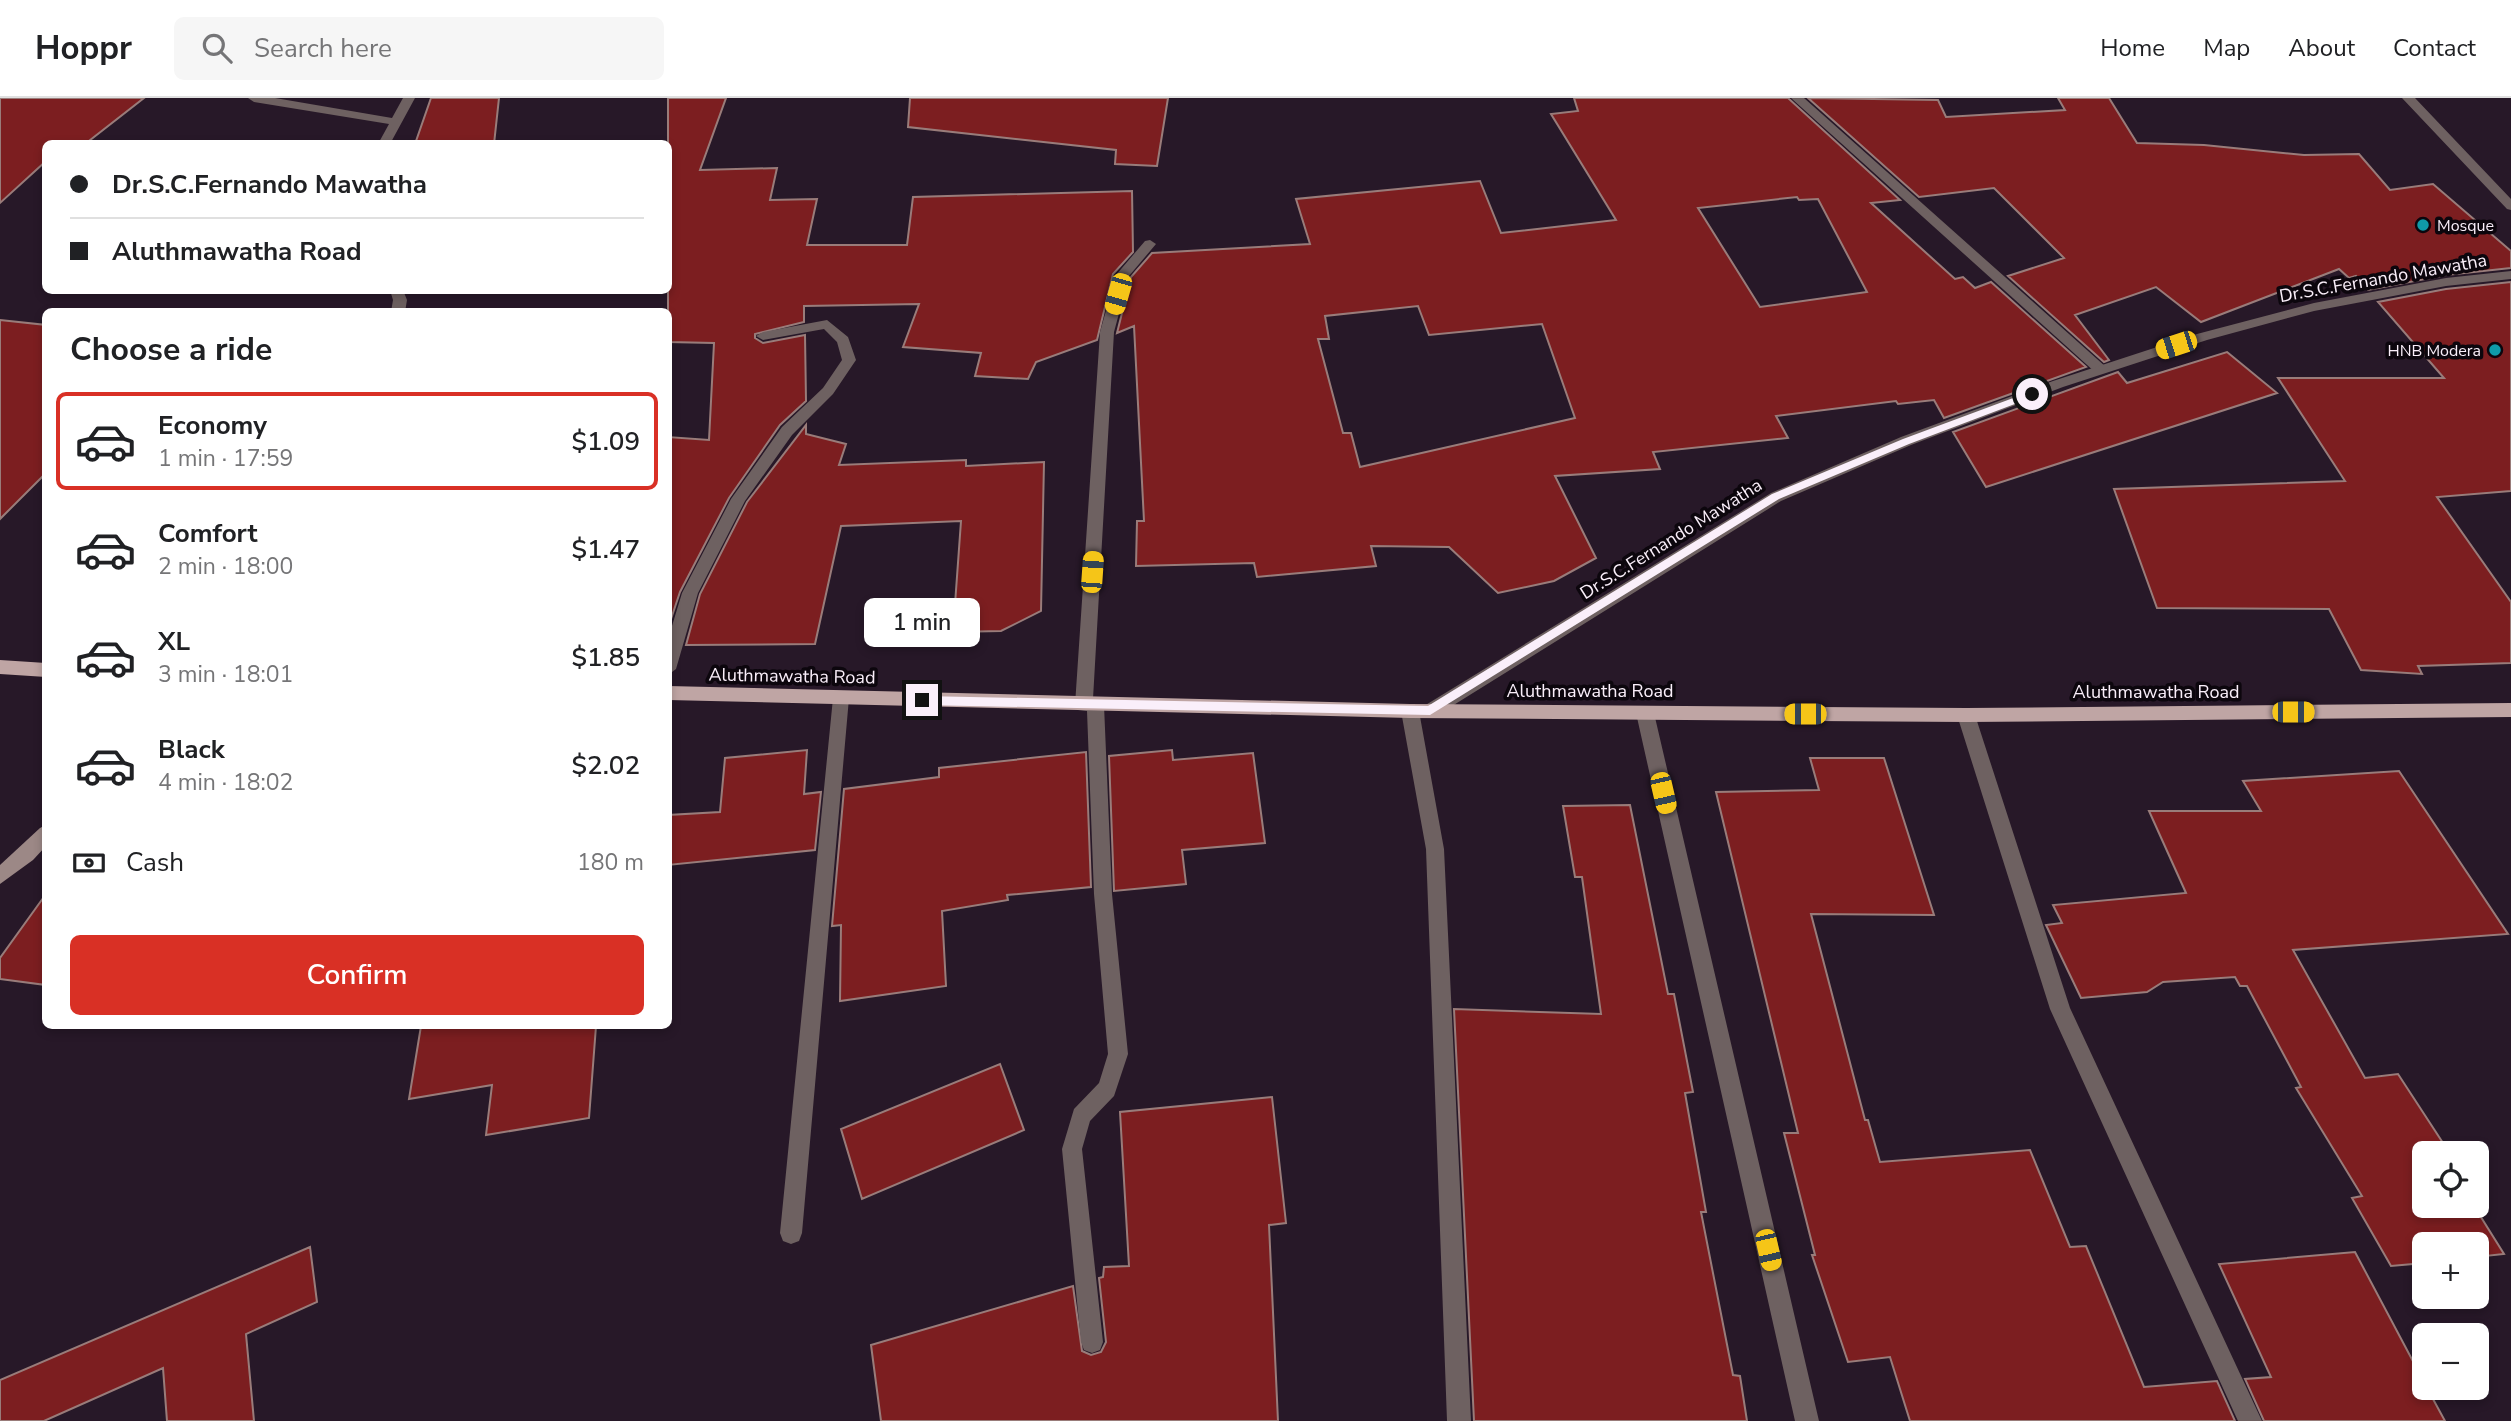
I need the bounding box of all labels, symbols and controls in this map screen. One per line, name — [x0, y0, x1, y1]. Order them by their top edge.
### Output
search box — [174, 17, 664, 80]
text: Hoppr — [35, 26, 132, 71]
icon: search — [198, 29, 236, 67]
text: Search here — [254, 31, 392, 66]
text: Home — [2100, 32, 2165, 64]
text: Map — [2203, 32, 2250, 64]
text: About — [2288, 32, 2355, 64]
text: Contact — [2393, 32, 2476, 64]
text: Dr.S.C.Fernando Mawatha — [112, 167, 427, 202]
place label: Mosque — [2437, 215, 2494, 237]
marker: Mosque — [2415, 217, 2431, 233]
text: Aluthmawatha Road — [112, 234, 362, 269]
street label: Dr.S.C.Fernando Mawatha — [2277, 248, 2489, 308]
car — [1103, 271, 1134, 317]
text: Choose a ride — [70, 328, 272, 371]
car — [2153, 329, 2200, 361]
place label: HNB Modera — [2388, 340, 2481, 362]
marker: HNB Modera — [2487, 342, 2503, 358]
route start — [2016, 378, 2048, 410]
text: Economy — [158, 408, 267, 443]
icon: car — [74, 410, 137, 473]
text: $1.09 — [571, 424, 640, 459]
text: 1 min · 17:59 — [158, 443, 293, 474]
street label: Dr.S.C.Fernando Mawatha — [1575, 473, 1767, 605]
text: Comfort — [158, 516, 258, 551]
icon: car — [74, 518, 137, 581]
text: $1.47 — [571, 532, 640, 567]
car — [1081, 550, 1104, 594]
text: 2 min · 18:00 — [158, 551, 293, 582]
callout: 1 min — [864, 598, 980, 648]
text: 1 min — [893, 607, 951, 638]
text: XL — [158, 624, 190, 659]
icon: car — [74, 626, 137, 689]
text: $1.85 — [571, 640, 640, 675]
text: 3 min · 18:01 — [158, 659, 293, 690]
street label: Aluthmawatha Road — [708, 663, 876, 689]
street label: Aluthmawatha Road — [1507, 679, 1674, 703]
street label: Aluthmawatha Road — [2073, 680, 2240, 704]
route end — [906, 684, 938, 716]
car — [2273, 702, 2315, 723]
car — [1785, 704, 1827, 725]
text: Black — [158, 732, 225, 767]
icon: car — [74, 734, 137, 797]
text: $2.02 — [571, 748, 640, 783]
text: 4 min · 18:02 — [158, 767, 293, 798]
car — [1649, 770, 1678, 816]
icon: cash — [70, 844, 108, 882]
text: Cash — [126, 845, 184, 880]
text: 180 m — [577, 847, 644, 878]
button: Confirm — [70, 935, 644, 1015]
map controls — [2412, 1141, 2489, 1400]
button: locate — [2412, 1141, 2489, 1218]
car — [1754, 1227, 1783, 1273]
button: + — [2412, 1232, 2489, 1309]
button: − — [2412, 1323, 2489, 1400]

